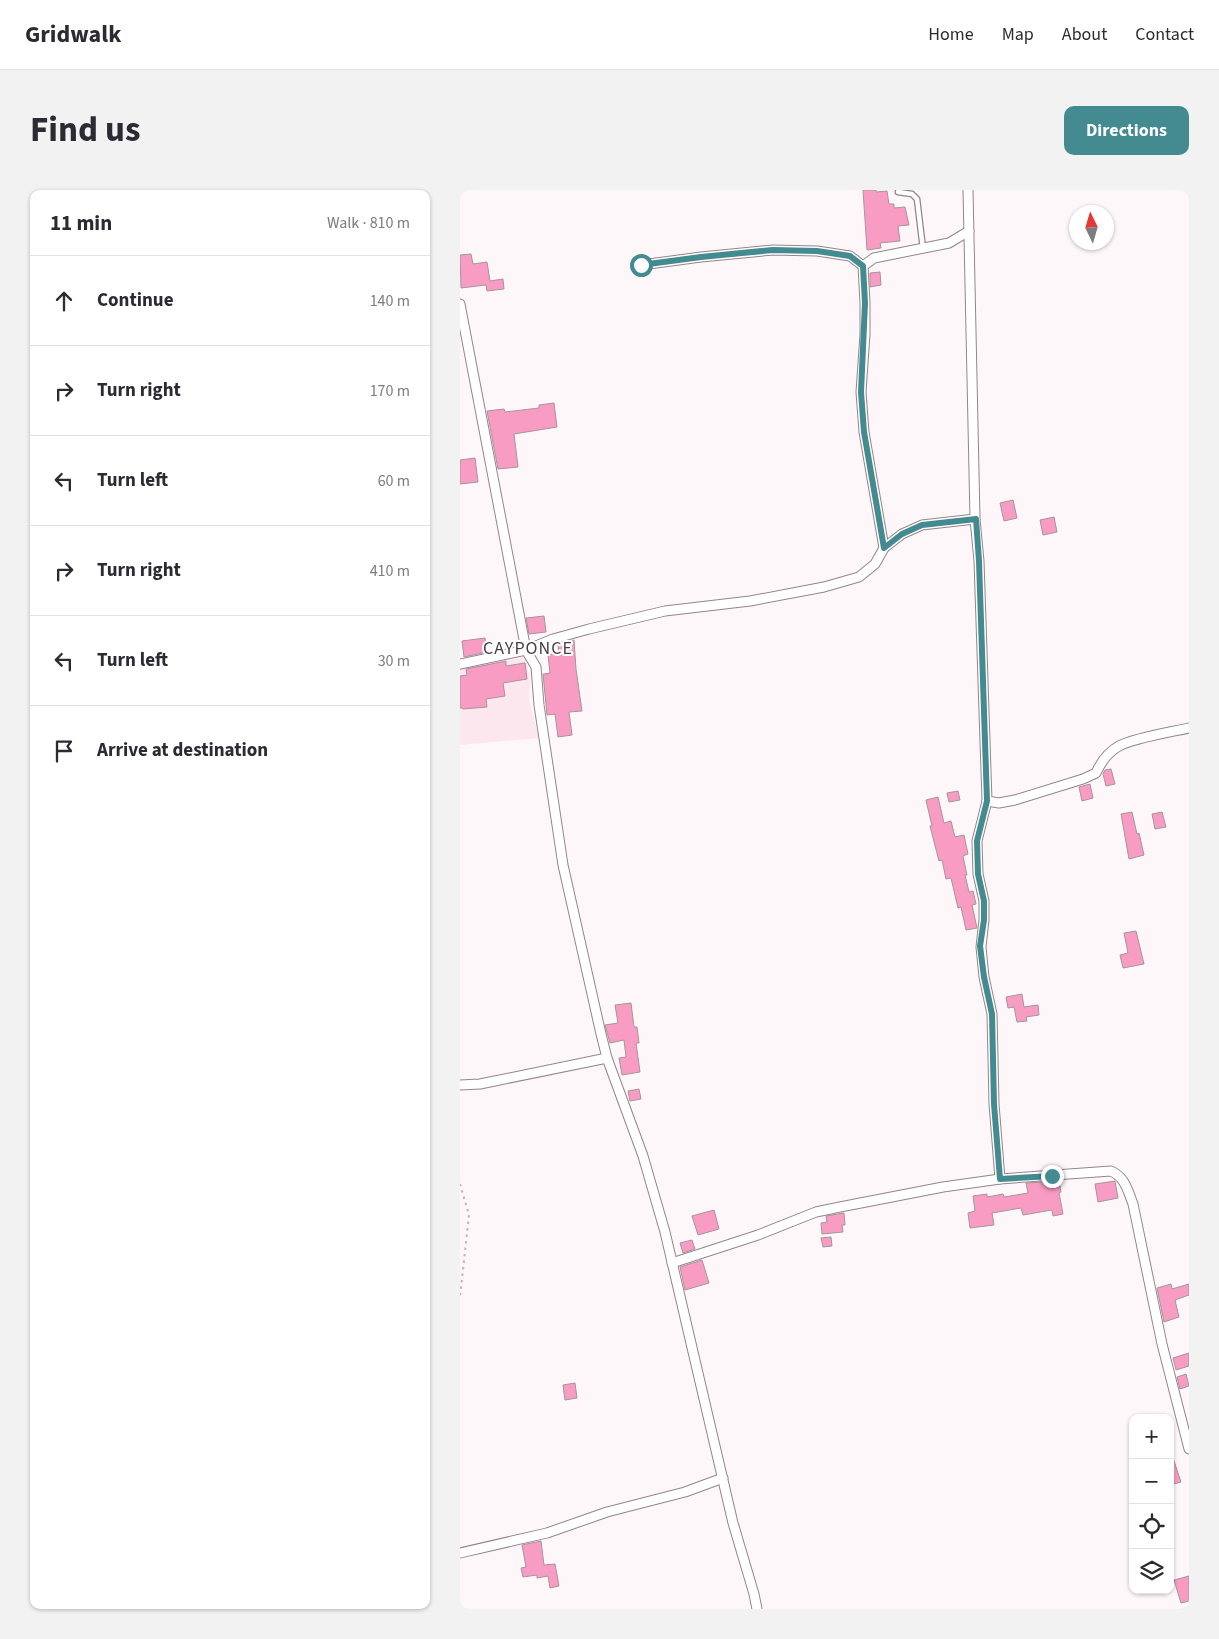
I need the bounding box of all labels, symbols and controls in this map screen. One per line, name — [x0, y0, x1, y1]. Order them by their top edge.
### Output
text: Gridwalk — [25, 17, 121, 52]
text: Home — [928, 22, 974, 47]
text: Map — [1002, 22, 1034, 47]
text: About — [1062, 22, 1107, 47]
text: Contact — [1135, 22, 1194, 47]
text: Find us — [30, 105, 140, 155]
button: Directions — [1064, 106, 1189, 155]
north arrow — [1069, 205, 1114, 250]
text: 11 min — [50, 208, 112, 238]
text: Walk · 810 m — [327, 212, 410, 234]
route start — [630, 254, 653, 277]
icon: ahead — [50, 287, 78, 315]
text: Continue — [97, 287, 174, 314]
text: 140 m — [370, 290, 410, 312]
icon: right — [50, 377, 78, 405]
text: Turn right — [97, 377, 181, 404]
text: 170 m — [370, 380, 410, 402]
icon: left — [50, 467, 78, 495]
text: Turn left — [97, 467, 168, 494]
text: 60 m — [378, 470, 410, 492]
icon: right — [50, 557, 78, 585]
text: Turn right — [97, 557, 181, 584]
text: 410 m — [370, 560, 410, 582]
district label: CAYPONCE — [483, 636, 573, 661]
icon: left — [50, 647, 78, 675]
text: Turn left — [97, 647, 168, 674]
text: 30 m — [378, 650, 410, 672]
icon: arrive — [50, 737, 78, 765]
text: Arrive at destination — [97, 737, 268, 764]
route end — [1041, 1165, 1064, 1188]
map controls — [1129, 1414, 1174, 1594]
button: + — [1129, 1414, 1174, 1459]
button: − — [1129, 1459, 1174, 1504]
button: locate — [1129, 1504, 1174, 1549]
button: layers — [1129, 1549, 1174, 1594]

